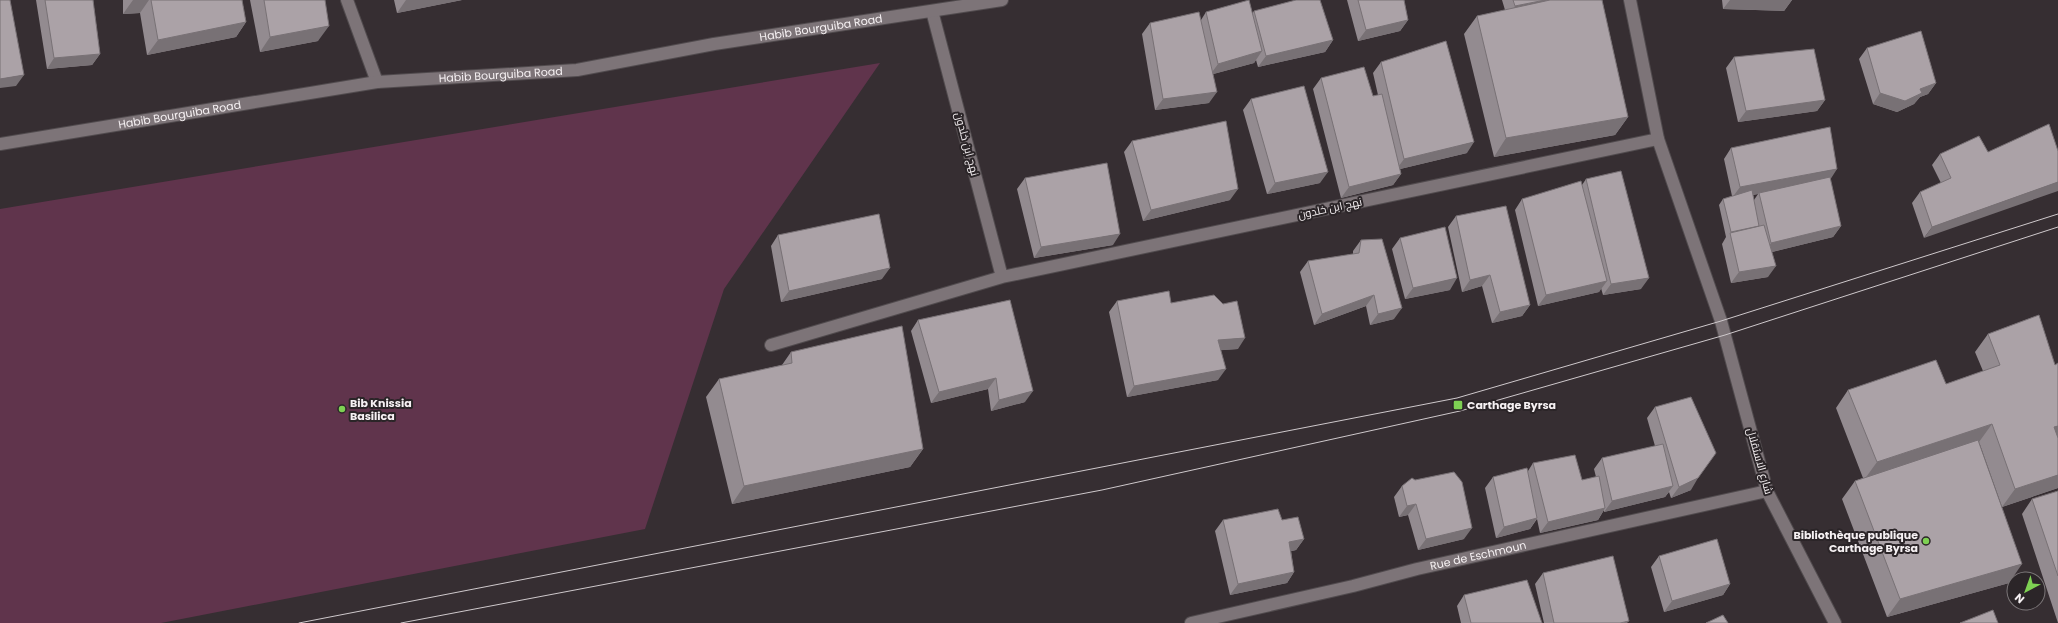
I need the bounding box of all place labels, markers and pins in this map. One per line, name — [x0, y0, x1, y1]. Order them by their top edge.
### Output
place label: Bib Knissia Basilica — [350, 395, 412, 424]
place label: Carthage Byrsa — [1467, 397, 1556, 413]
marker: Carthage Byrsa — [1452, 399, 1464, 411]
marker: Bib Knissia Basilica — [337, 404, 347, 414]
place label: Bibliothèque publique Carthage Byrsa — [1793, 527, 1918, 556]
marker: Bibliothèque publique Carthage Byrsa — [1921, 536, 1931, 546]

